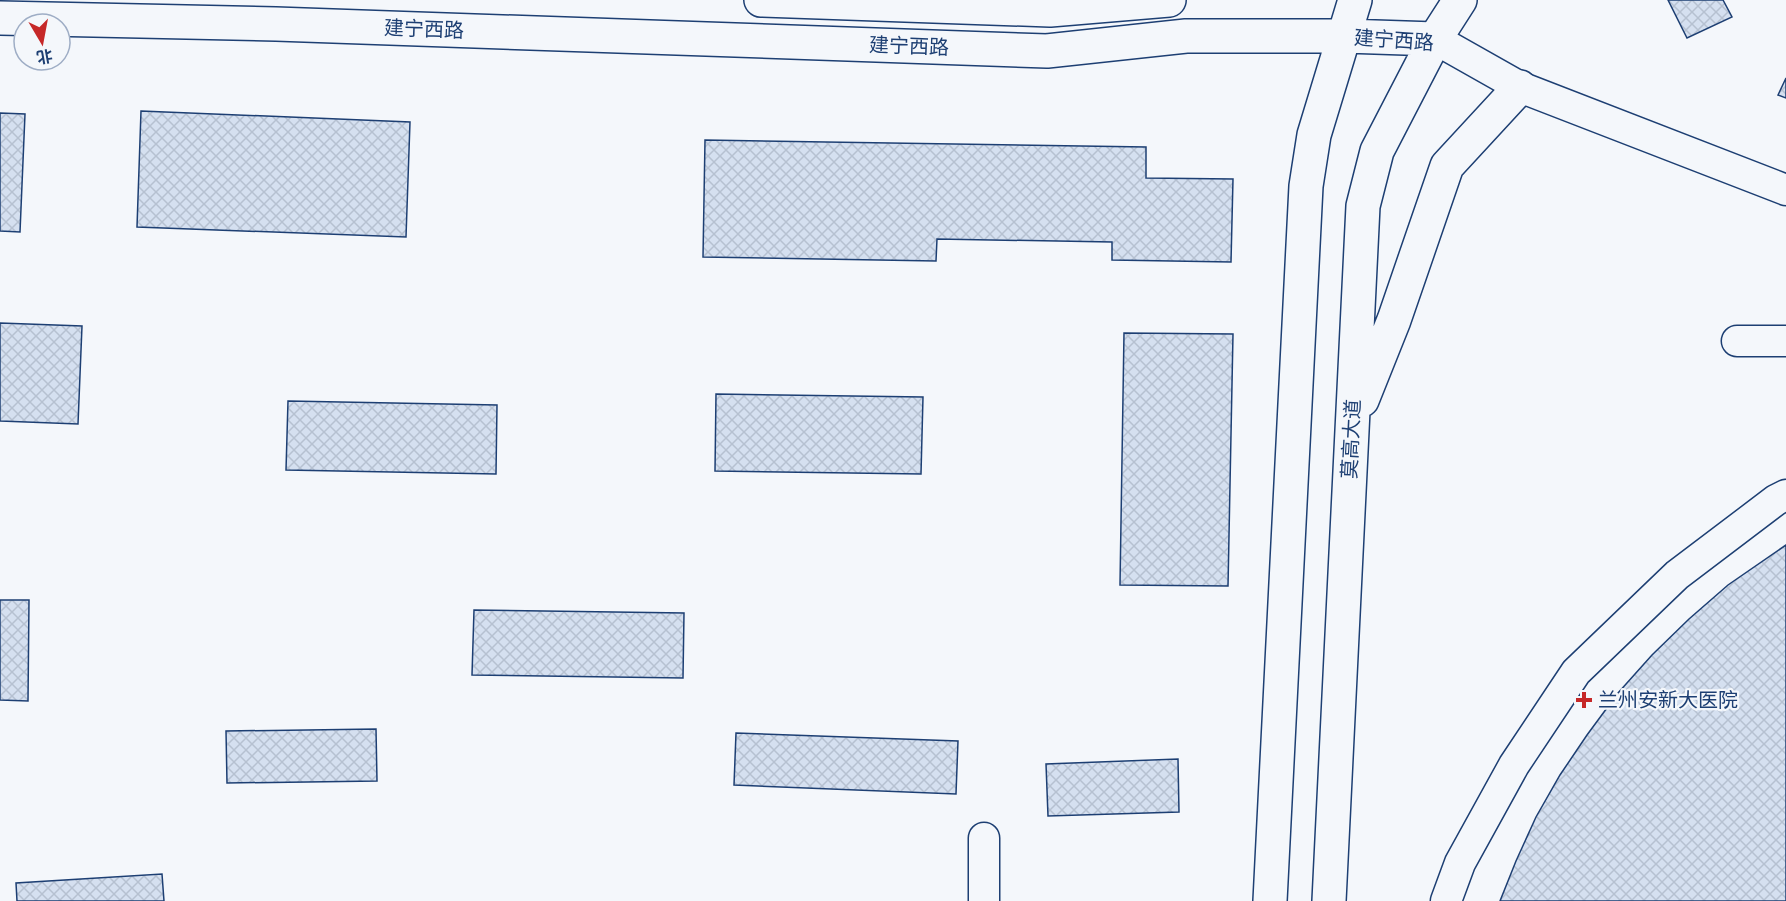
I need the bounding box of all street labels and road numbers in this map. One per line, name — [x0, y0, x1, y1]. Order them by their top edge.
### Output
street label: 建宁西路 — [384, 17, 464, 43]
street label: 建宁西路 — [1353, 26, 1435, 56]
street label: 建宁西路 — [869, 34, 949, 60]
street label: 莫高大道 — [1338, 398, 1366, 480]

